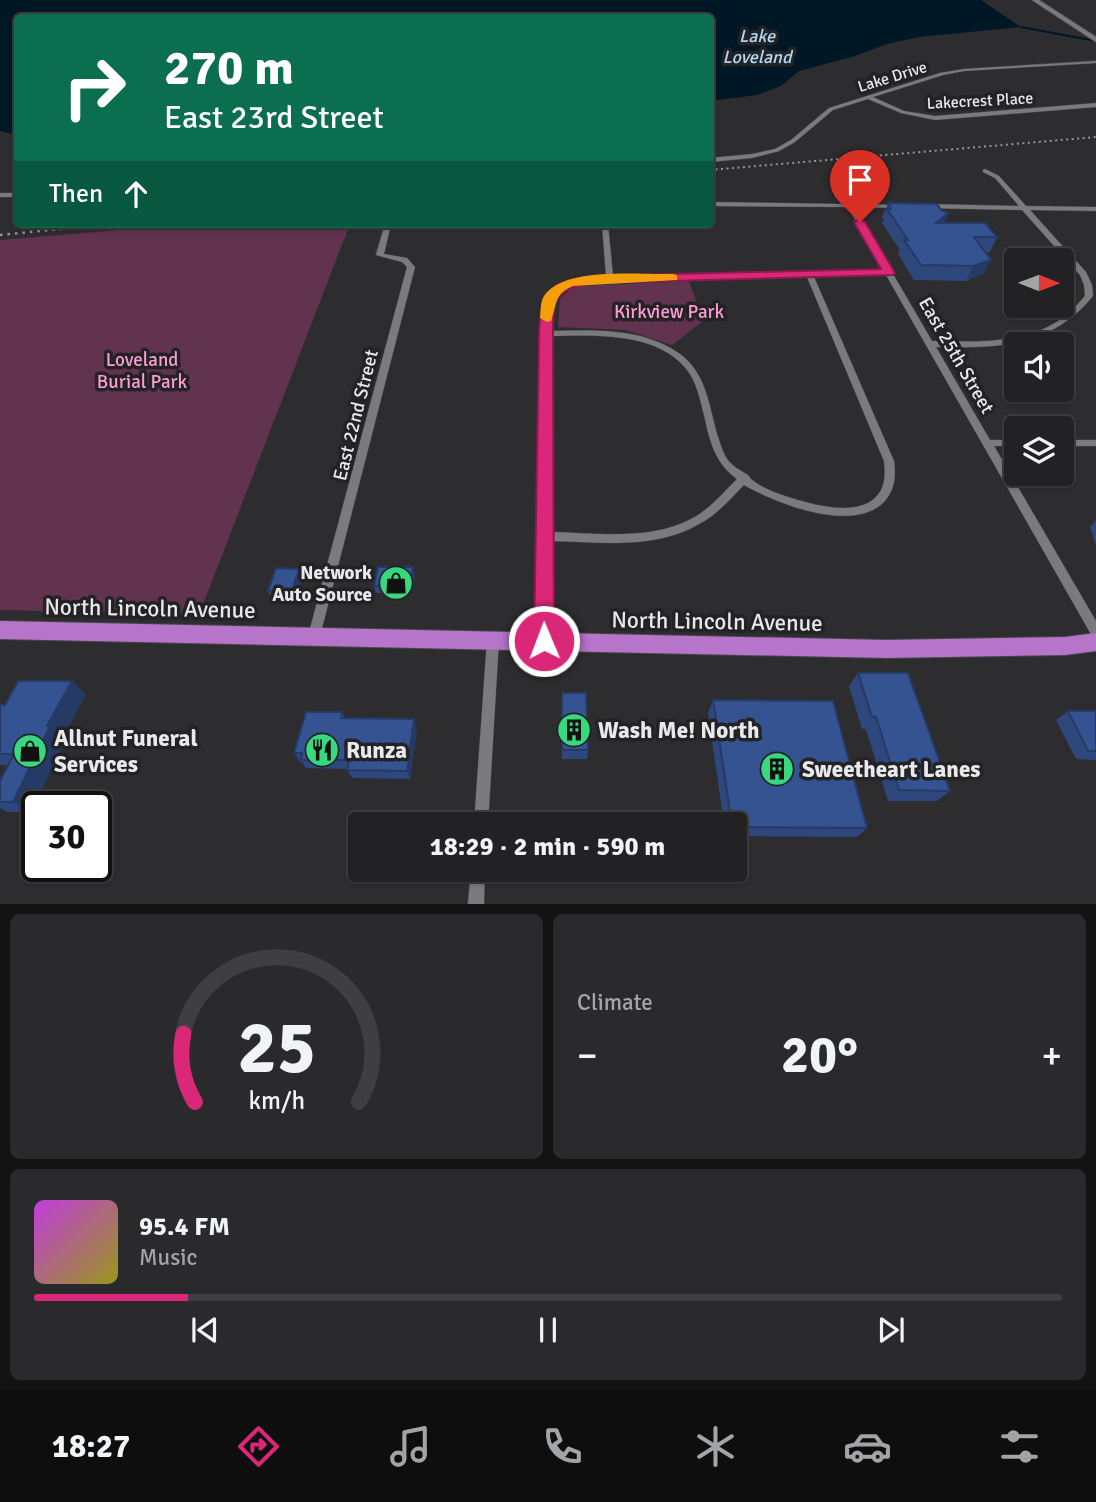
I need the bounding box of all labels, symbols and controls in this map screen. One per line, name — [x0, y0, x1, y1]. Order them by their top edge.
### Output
water label: Lake Loveland — [723, 25, 794, 68]
text: 270 m — [164, 38, 294, 98]
icon: right — [49, 42, 140, 133]
street label: Lake Drive — [855, 57, 929, 97]
street label: Lakecrest Place — [926, 88, 1034, 114]
text: East 23rd Street — [164, 98, 384, 137]
pin — [830, 150, 890, 222]
icon: arrive — [841, 161, 879, 199]
icon: ahead — [117, 175, 155, 213]
text: Then — [49, 178, 103, 210]
north arrow — [1004, 248, 1074, 318]
map controls — [1004, 248, 1074, 486]
street label: East 25th Street — [913, 293, 999, 418]
park label: Kirkview Park — [614, 300, 725, 324]
button: sound — [1004, 332, 1074, 402]
street label: East 22nd Street — [328, 347, 384, 483]
park label: Loveland Burial Park — [97, 348, 188, 394]
button: layers — [1004, 416, 1074, 486]
place label: Network Auto Source — [272, 561, 372, 607]
shop icon: Network Auto Source — [377, 564, 415, 602]
street label: North Lincoln Avenue — [44, 592, 256, 625]
position arrow — [507, 604, 581, 678]
street label: North Lincoln Avenue — [611, 605, 823, 638]
building icon: Wash Me! North — [555, 711, 593, 749]
place label: Wash Me! North — [598, 716, 759, 745]
place label: Allnut Funeral Services — [54, 724, 198, 779]
restaurant icon: Runza — [303, 731, 341, 769]
shop icon: Allnut Funeral Services — [11, 732, 49, 770]
place label: Runza — [346, 736, 407, 765]
building icon: Sweetheart Lanes — [758, 750, 796, 788]
place label: Sweetheart Lanes — [802, 755, 981, 784]
speed limit sign: 30 — [21, 791, 112, 882]
text: 18:29 · 2 min · 590 m — [430, 831, 665, 863]
text: Climate — [577, 988, 653, 1017]
text: 25 — [237, 1005, 316, 1094]
text: 20° — [781, 1023, 858, 1087]
text: − — [577, 1032, 598, 1079]
text: + — [1041, 1032, 1062, 1079]
text: km/h — [248, 1085, 305, 1116]
text: 95.4 FM — [139, 1211, 230, 1243]
text: Music — [139, 1243, 197, 1272]
icon: previous — [186, 1311, 224, 1349]
icon: pause — [529, 1311, 567, 1349]
icon: next — [872, 1311, 910, 1349]
icon: directions — [234, 1422, 283, 1471]
icon: music — [386, 1422, 435, 1471]
icon: phone — [538, 1422, 587, 1471]
icon: climate — [691, 1422, 740, 1471]
icon: car — [843, 1422, 892, 1471]
icon: filters — [995, 1422, 1044, 1471]
text: 18:27 — [52, 1427, 130, 1466]

